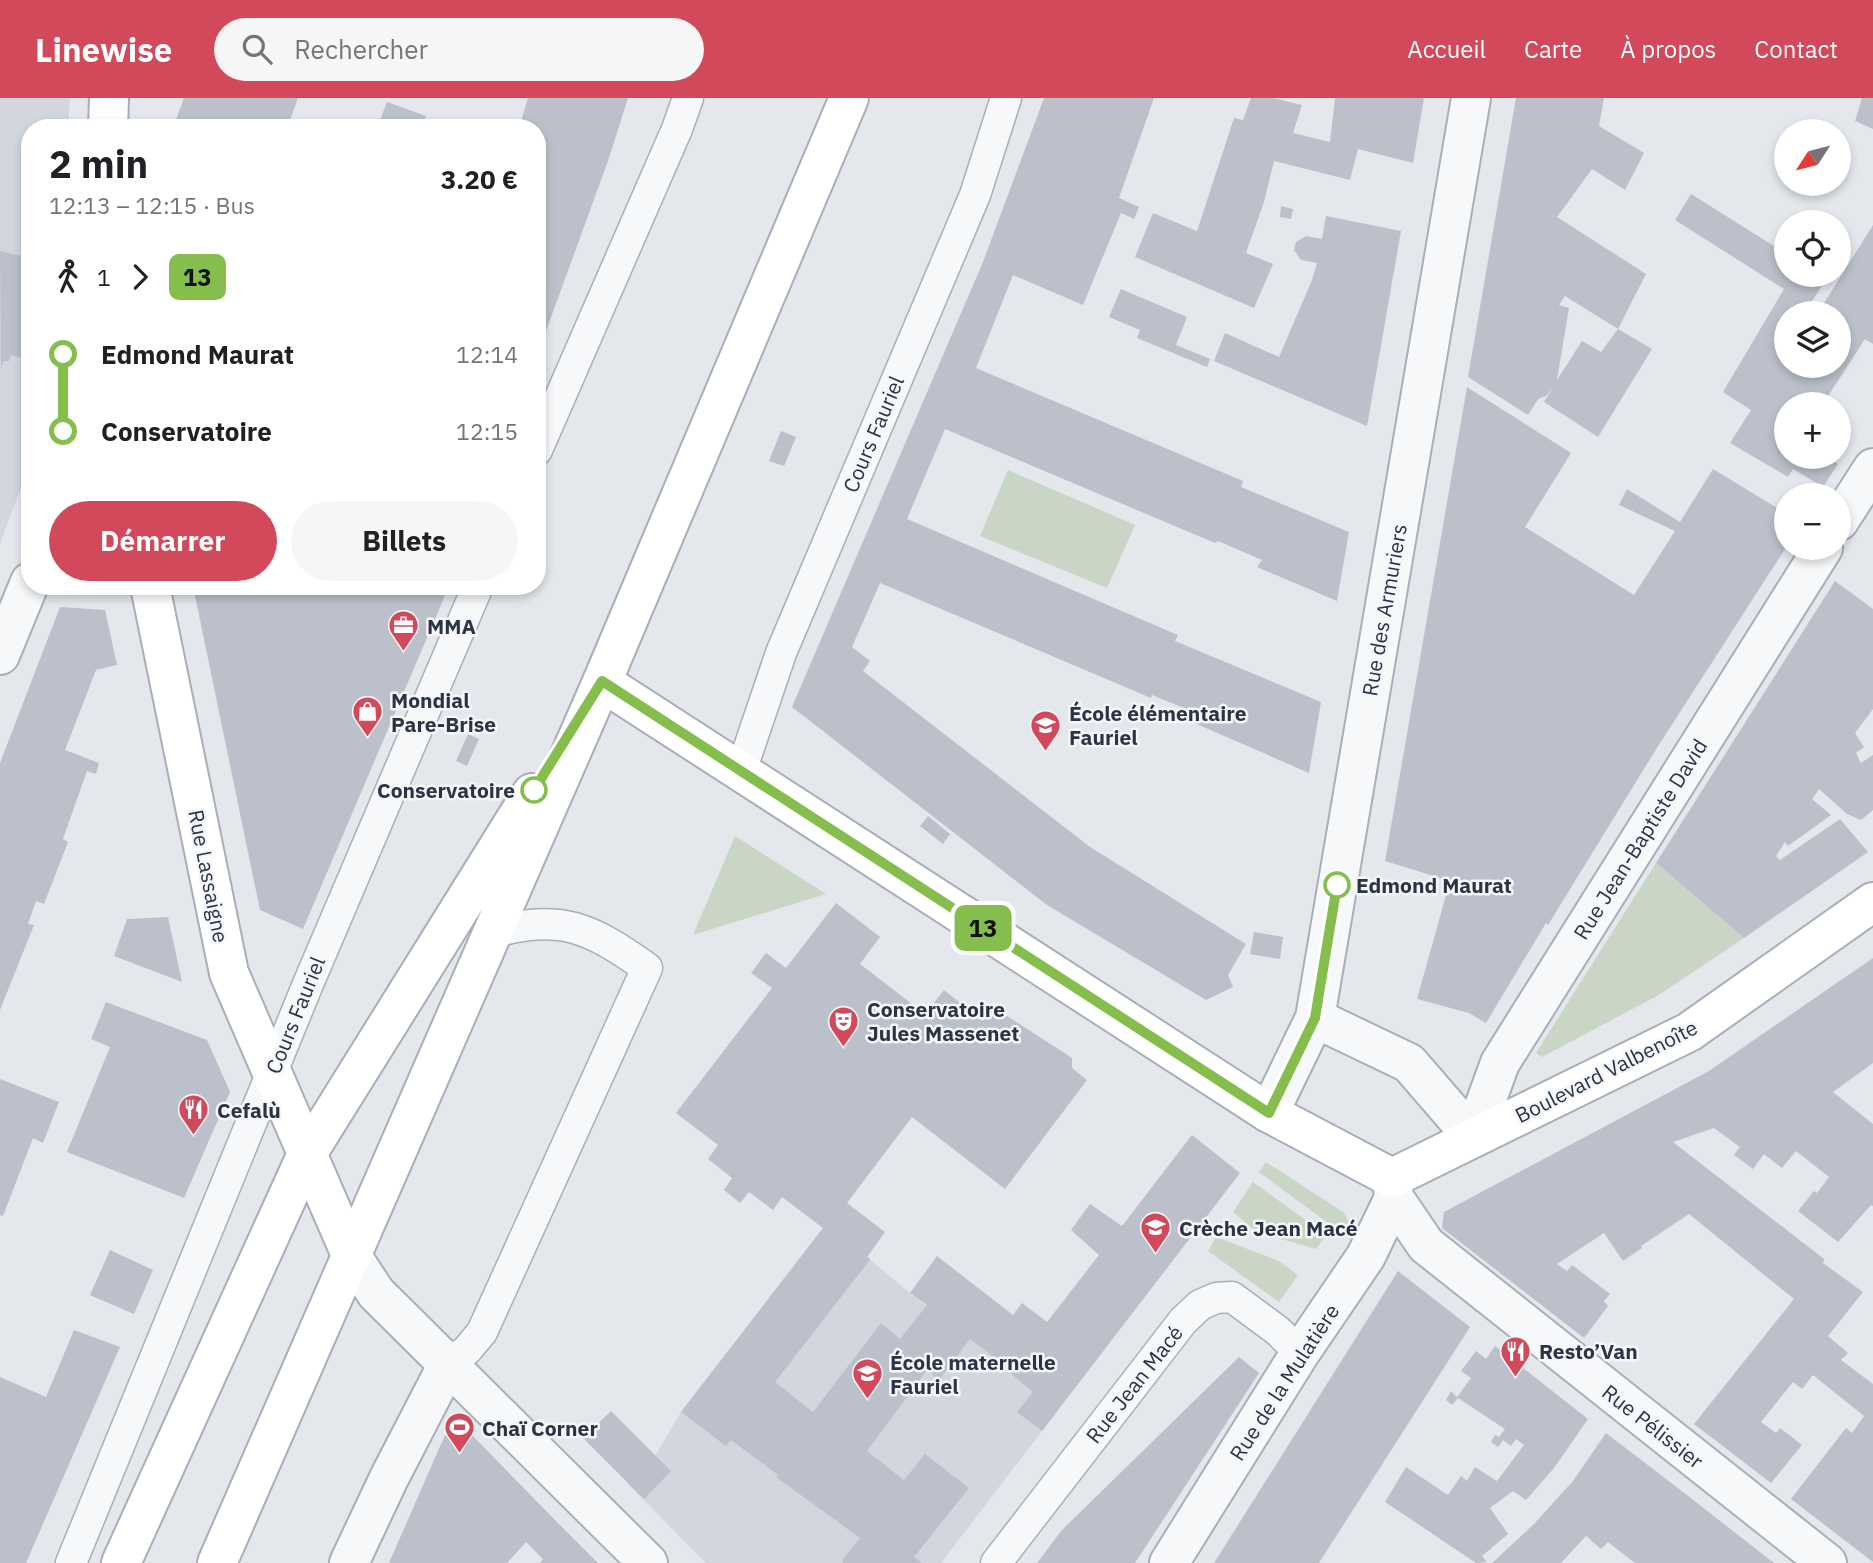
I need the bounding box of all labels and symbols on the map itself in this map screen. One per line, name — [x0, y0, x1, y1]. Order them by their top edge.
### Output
north arrow — [1774, 119, 1852, 196]
street label: Cours Fauriel — [836, 371, 910, 496]
street label: Rue des Armuriers — [1355, 522, 1413, 698]
office icon: MMA — [387, 609, 421, 653]
place label: MMA — [427, 612, 476, 640]
place label: Mondial Pare-Brise — [391, 686, 496, 738]
shop icon: Mondial Pare-Brise — [351, 695, 385, 739]
place label: École élémentaire Fauriel — [1069, 699, 1247, 751]
school or university icon: École élémentaire Fauriel — [1029, 708, 1063, 752]
street label: Rue Jean-Baptiste David — [1567, 733, 1713, 945]
place label: Conservatoire — [377, 776, 515, 804]
marker: Conservatoire — [521, 777, 547, 803]
street label: Rue Lassaigne — [182, 807, 236, 945]
place label: Edmond Maurat — [1356, 871, 1512, 899]
marker: Edmond Maurat — [1324, 872, 1350, 898]
line badge: 13 — [951, 905, 1014, 951]
street label: Cours Fauriel — [259, 952, 331, 1078]
place label: Conservatoire Jules Massenet — [867, 995, 1019, 1047]
theatre icon: Conservatoire Jules Massenet — [827, 1004, 861, 1048]
street label: Boulevard Valbenoîte — [1510, 1013, 1702, 1129]
restaurant icon: Cefalù — [177, 1093, 211, 1137]
place label: Cefalù — [217, 1096, 281, 1124]
school or university icon: Crèche Jean Macé — [1139, 1211, 1173, 1255]
place label: Crèche Jean Macé — [1179, 1214, 1358, 1242]
street label: Rue de la Mulatière — [1223, 1298, 1345, 1466]
street label: Rue Jean Macé — [1079, 1319, 1189, 1449]
restaurant icon: Resto’Van — [1499, 1334, 1533, 1378]
place label: Resto’Van — [1539, 1337, 1638, 1365]
place label: École maternelle Fauriel — [890, 1348, 1056, 1400]
school or university icon: École maternelle Fauriel — [850, 1357, 884, 1401]
street label: Rue Pélissier — [1597, 1378, 1710, 1475]
sports icon: Chaï Corner — [442, 1411, 476, 1455]
place label: Chaï Corner — [482, 1414, 598, 1442]

